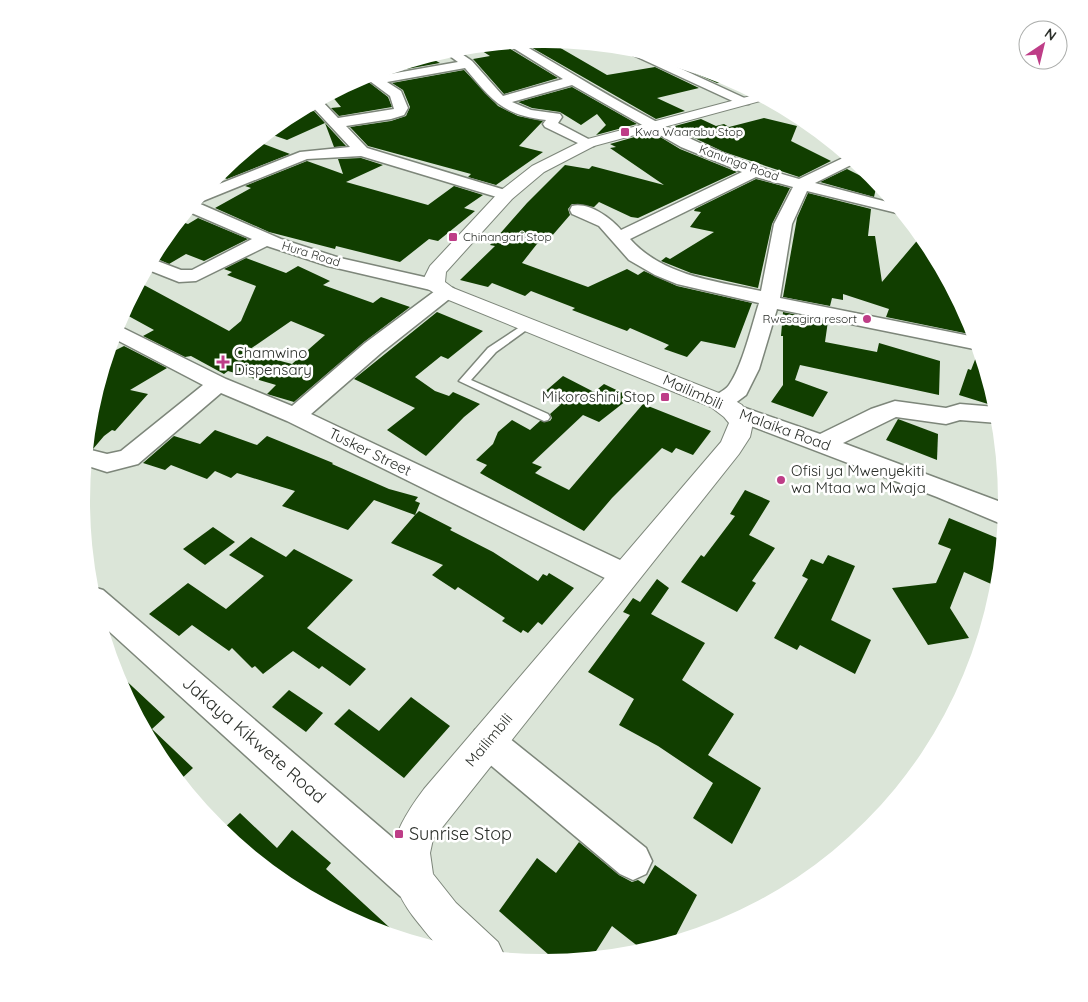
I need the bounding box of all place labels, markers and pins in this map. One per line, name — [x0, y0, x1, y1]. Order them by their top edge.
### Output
place label: Kwa Waarabu Stop — [635, 124, 743, 139]
marker: Kwa Waarabu Stop — [619, 126, 631, 138]
place label: Chinangari Stop — [463, 229, 552, 244]
marker: Chinangari Stop — [447, 231, 459, 243]
place label: Rwesagira resort — [762, 311, 857, 326]
marker: Rwesagira resort — [861, 313, 873, 325]
place label: Chamwino Dispensary — [234, 343, 312, 379]
marker: Chamwino Dispensary — [216, 355, 230, 369]
place label: Mikoroshini Stop — [542, 387, 655, 406]
marker: Mikoroshini Stop — [659, 391, 671, 403]
place label: Ofisi ya Mwenyekiti wa Mtaa wa Mwaja — [791, 461, 926, 497]
marker: Ofisi ya Mwenyekiti wa Mtaa wa Mwaja — [775, 474, 787, 486]
place label: Sunrise Stop — [409, 822, 512, 845]
marker: Sunrise Stop — [393, 828, 405, 840]

